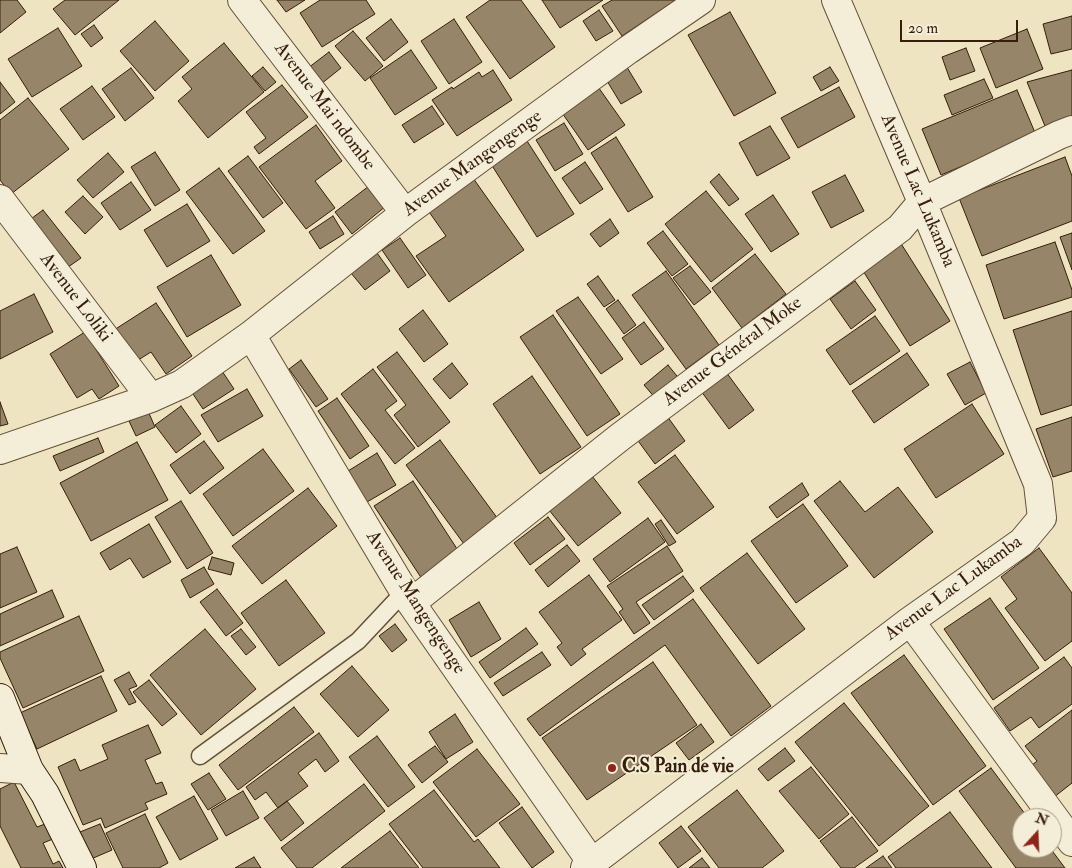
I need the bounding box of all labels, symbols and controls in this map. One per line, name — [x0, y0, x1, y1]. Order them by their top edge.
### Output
scale bar — [902, 10, 1020, 42]
text: 20 m — [908, 19, 938, 38]
street label: Avenue Mai ndombe — [268, 39, 380, 175]
street label: Avenue Mangengenge — [399, 106, 547, 222]
street label: Avenue Lac Lukamba — [874, 111, 960, 271]
street label: Avenue Loliki — [34, 249, 116, 347]
street label: Avenue Général Moke — [659, 292, 807, 412]
street label: Avenue Mangengenge — [360, 527, 470, 679]
street label: Avenue Lac Lukamba — [881, 531, 1027, 647]
place label: C.S Pain de vie — [622, 757, 734, 779]
marker: C.S Pain de vie — [606, 762, 618, 774]
north arrow — [1012, 808, 1062, 858]
text: N — [1033, 809, 1051, 830]

